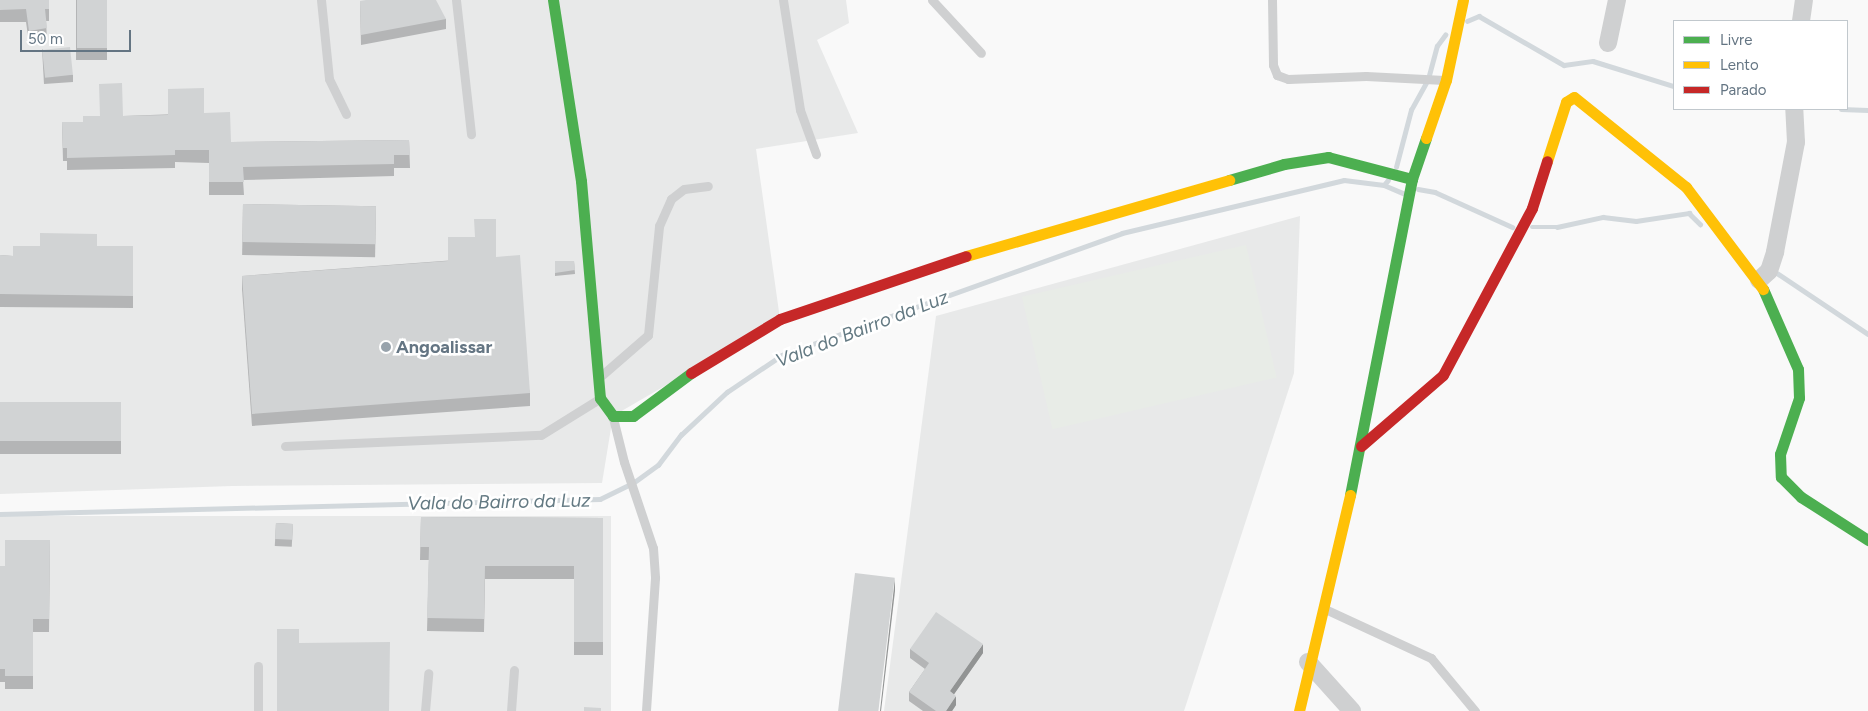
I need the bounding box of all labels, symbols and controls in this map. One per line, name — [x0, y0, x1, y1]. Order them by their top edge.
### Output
scale bar — [22, 20, 134, 52]
legend — [1673, 20, 1848, 110]
text: 50 m — [28, 30, 63, 48]
text: Livre — [1720, 31, 1752, 49]
text: Lento — [1720, 56, 1759, 74]
text: Parado — [1720, 81, 1766, 99]
water label: Vala do Bairro da Luz — [772, 286, 952, 372]
place label: Angoalissar — [396, 336, 492, 358]
marker: Angoalissar — [380, 341, 392, 353]
water label: Vala do Bairro da Luz — [407, 489, 591, 515]

